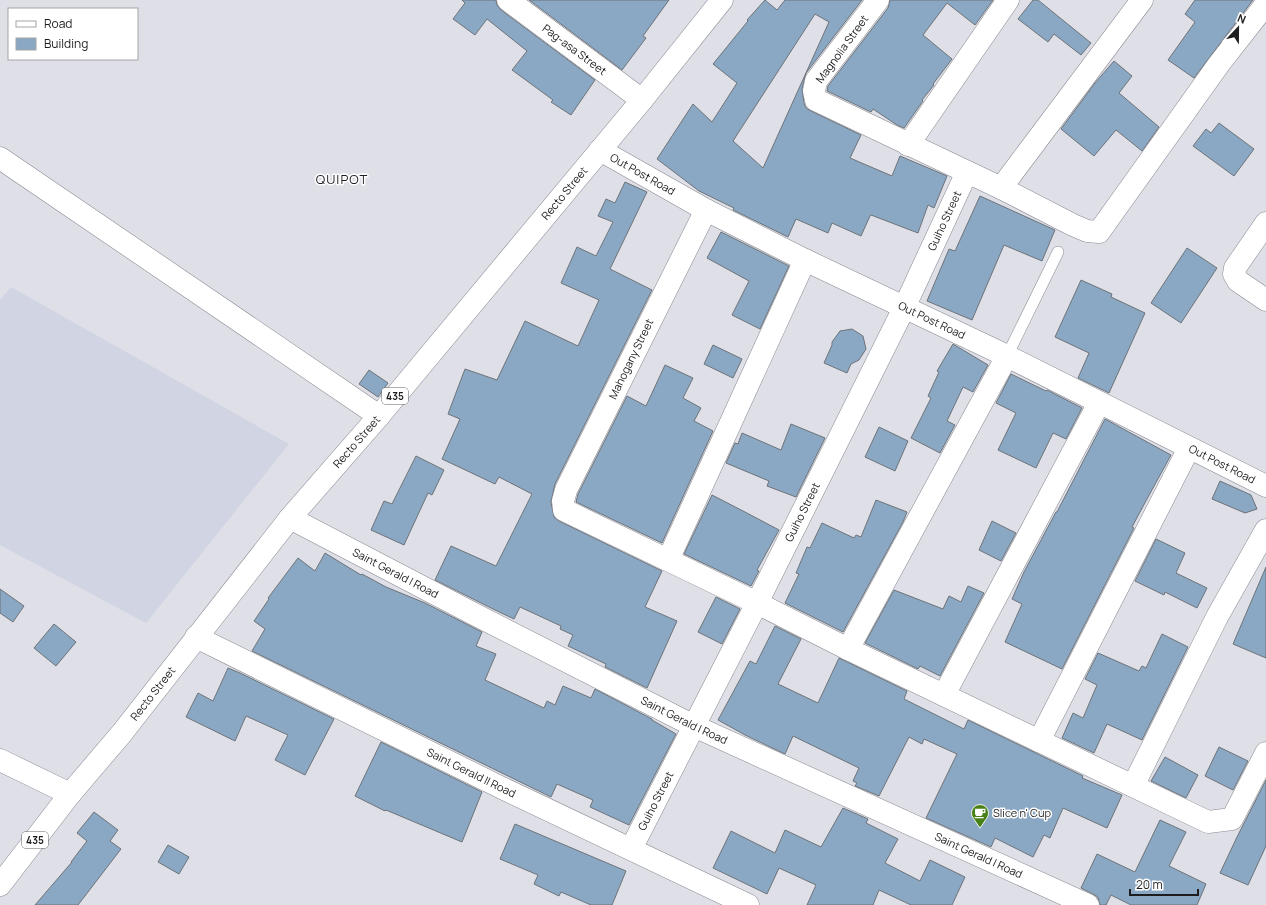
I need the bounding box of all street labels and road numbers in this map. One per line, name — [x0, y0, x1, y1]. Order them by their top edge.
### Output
street label: Magnolia Street — [812, 12, 871, 86]
street label: Pag-asa Street — [540, 20, 610, 78]
street label: Out Post Road — [608, 149, 678, 198]
street label: Recto Street — [538, 163, 590, 223]
street label: Guiho Street — [924, 188, 964, 253]
street label: Out Post Road — [896, 297, 968, 342]
street label: Mahogany Street — [605, 316, 657, 401]
road number: 435 — [382, 388, 408, 404]
street label: Recto Street — [329, 412, 383, 471]
street label: Out Post Road — [1186, 440, 1258, 487]
street label: Guiho Street — [781, 480, 823, 544]
street label: Saint Gerald I Road — [350, 544, 441, 601]
street label: Recto Street — [127, 663, 178, 723]
street label: Saint Gerald I Road — [638, 692, 730, 747]
street label: Saint Gerald II Road — [424, 744, 519, 801]
street label: Guiho Street — [634, 769, 677, 833]
street label: Saint Gerald I Road — [932, 828, 1025, 881]
road number: 435 — [22, 832, 48, 848]

